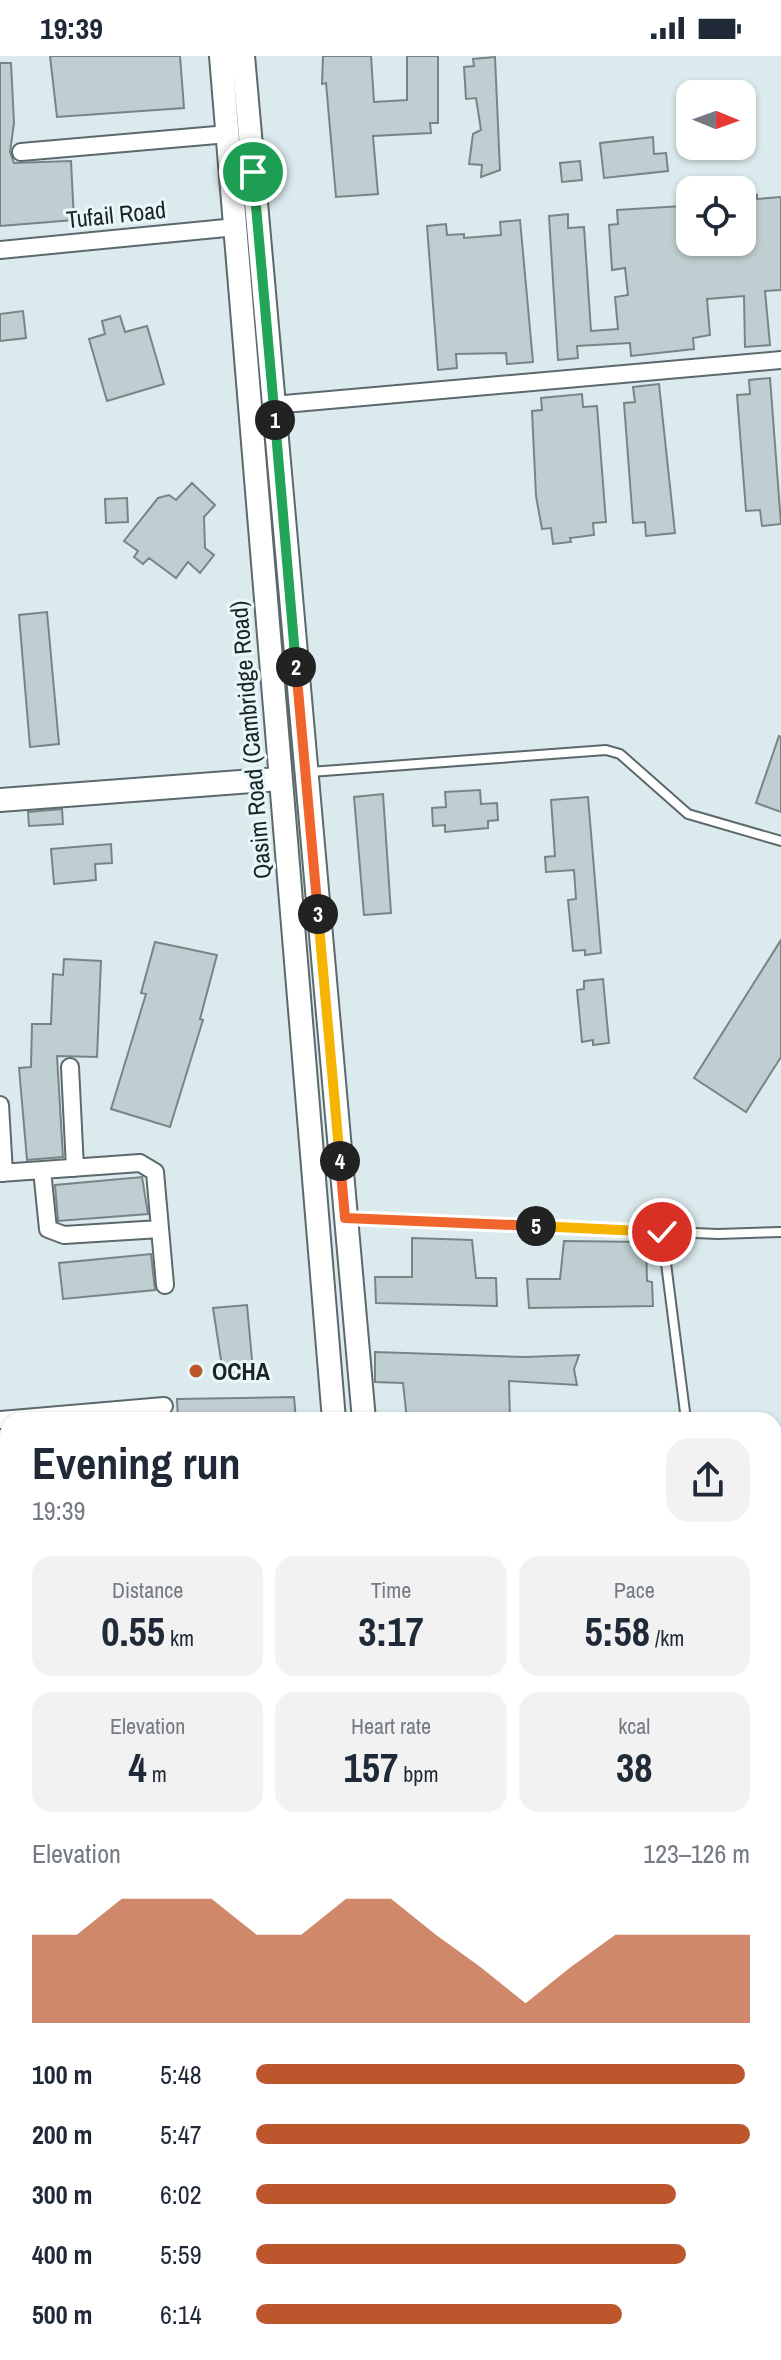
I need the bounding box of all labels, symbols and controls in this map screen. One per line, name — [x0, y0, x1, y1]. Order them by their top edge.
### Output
text: 19:39 — [40, 8, 103, 48]
north arrow — [676, 80, 756, 160]
map controls — [676, 80, 756, 256]
pin — [219, 138, 287, 206]
icon: arrive — [231, 150, 275, 194]
button: locate — [676, 176, 756, 256]
street label: Tufail Road — [65, 193, 167, 235]
pin: 1 — [255, 400, 295, 440]
text: 1 — [270, 405, 280, 435]
street label: Qasim Road (Cambridge Road) — [222, 600, 278, 880]
pin: 2 — [276, 647, 316, 687]
text: 2 — [291, 652, 301, 682]
pin: 3 — [298, 894, 338, 934]
text: 3 — [313, 899, 323, 929]
pin: 4 — [320, 1141, 360, 1181]
text: 4 — [335, 1146, 345, 1176]
pin — [628, 1198, 696, 1266]
pin: 5 — [516, 1206, 556, 1246]
icon: check — [640, 1210, 684, 1254]
text: 5 — [531, 1211, 541, 1241]
place label: OCHA — [212, 1355, 271, 1387]
marker: OCHA — [187, 1362, 205, 1380]
text: Evening run — [32, 1433, 241, 1493]
button: share — [666, 1438, 750, 1522]
text: 19:39 — [32, 1493, 85, 1528]
text: Distance — [112, 1575, 183, 1605]
text: Time — [371, 1575, 411, 1605]
text: Pace — [614, 1575, 655, 1605]
text: 0.55 — [101, 1605, 165, 1658]
text: 3:17 — [358, 1605, 424, 1658]
text: 5:58 — [584, 1605, 650, 1658]
text: km — [165, 1623, 194, 1653]
text: /km — [650, 1623, 684, 1653]
text: Elevation — [110, 1711, 185, 1741]
text: Heart rate — [351, 1711, 431, 1741]
text: kcal — [618, 1711, 650, 1741]
text: 4 — [129, 1741, 147, 1794]
text: 157 — [344, 1741, 398, 1794]
text: 38 — [616, 1741, 653, 1794]
text: m — [147, 1759, 167, 1789]
text: bpm — [398, 1759, 438, 1789]
text: Elevation — [32, 1836, 121, 1871]
text: 123–126 m — [643, 1836, 750, 1871]
text: 100 m — [32, 2057, 92, 2092]
text: 5:48 — [160, 2057, 202, 2092]
text: 200 m — [32, 2117, 92, 2152]
text: 5:47 — [160, 2117, 202, 2152]
text: 300 m — [32, 2177, 92, 2212]
text: 6:02 — [160, 2177, 202, 2212]
text: 400 m — [32, 2237, 92, 2272]
text: 5:59 — [160, 2237, 202, 2272]
text: 500 m — [32, 2297, 92, 2332]
text: 6:14 — [160, 2297, 202, 2332]

